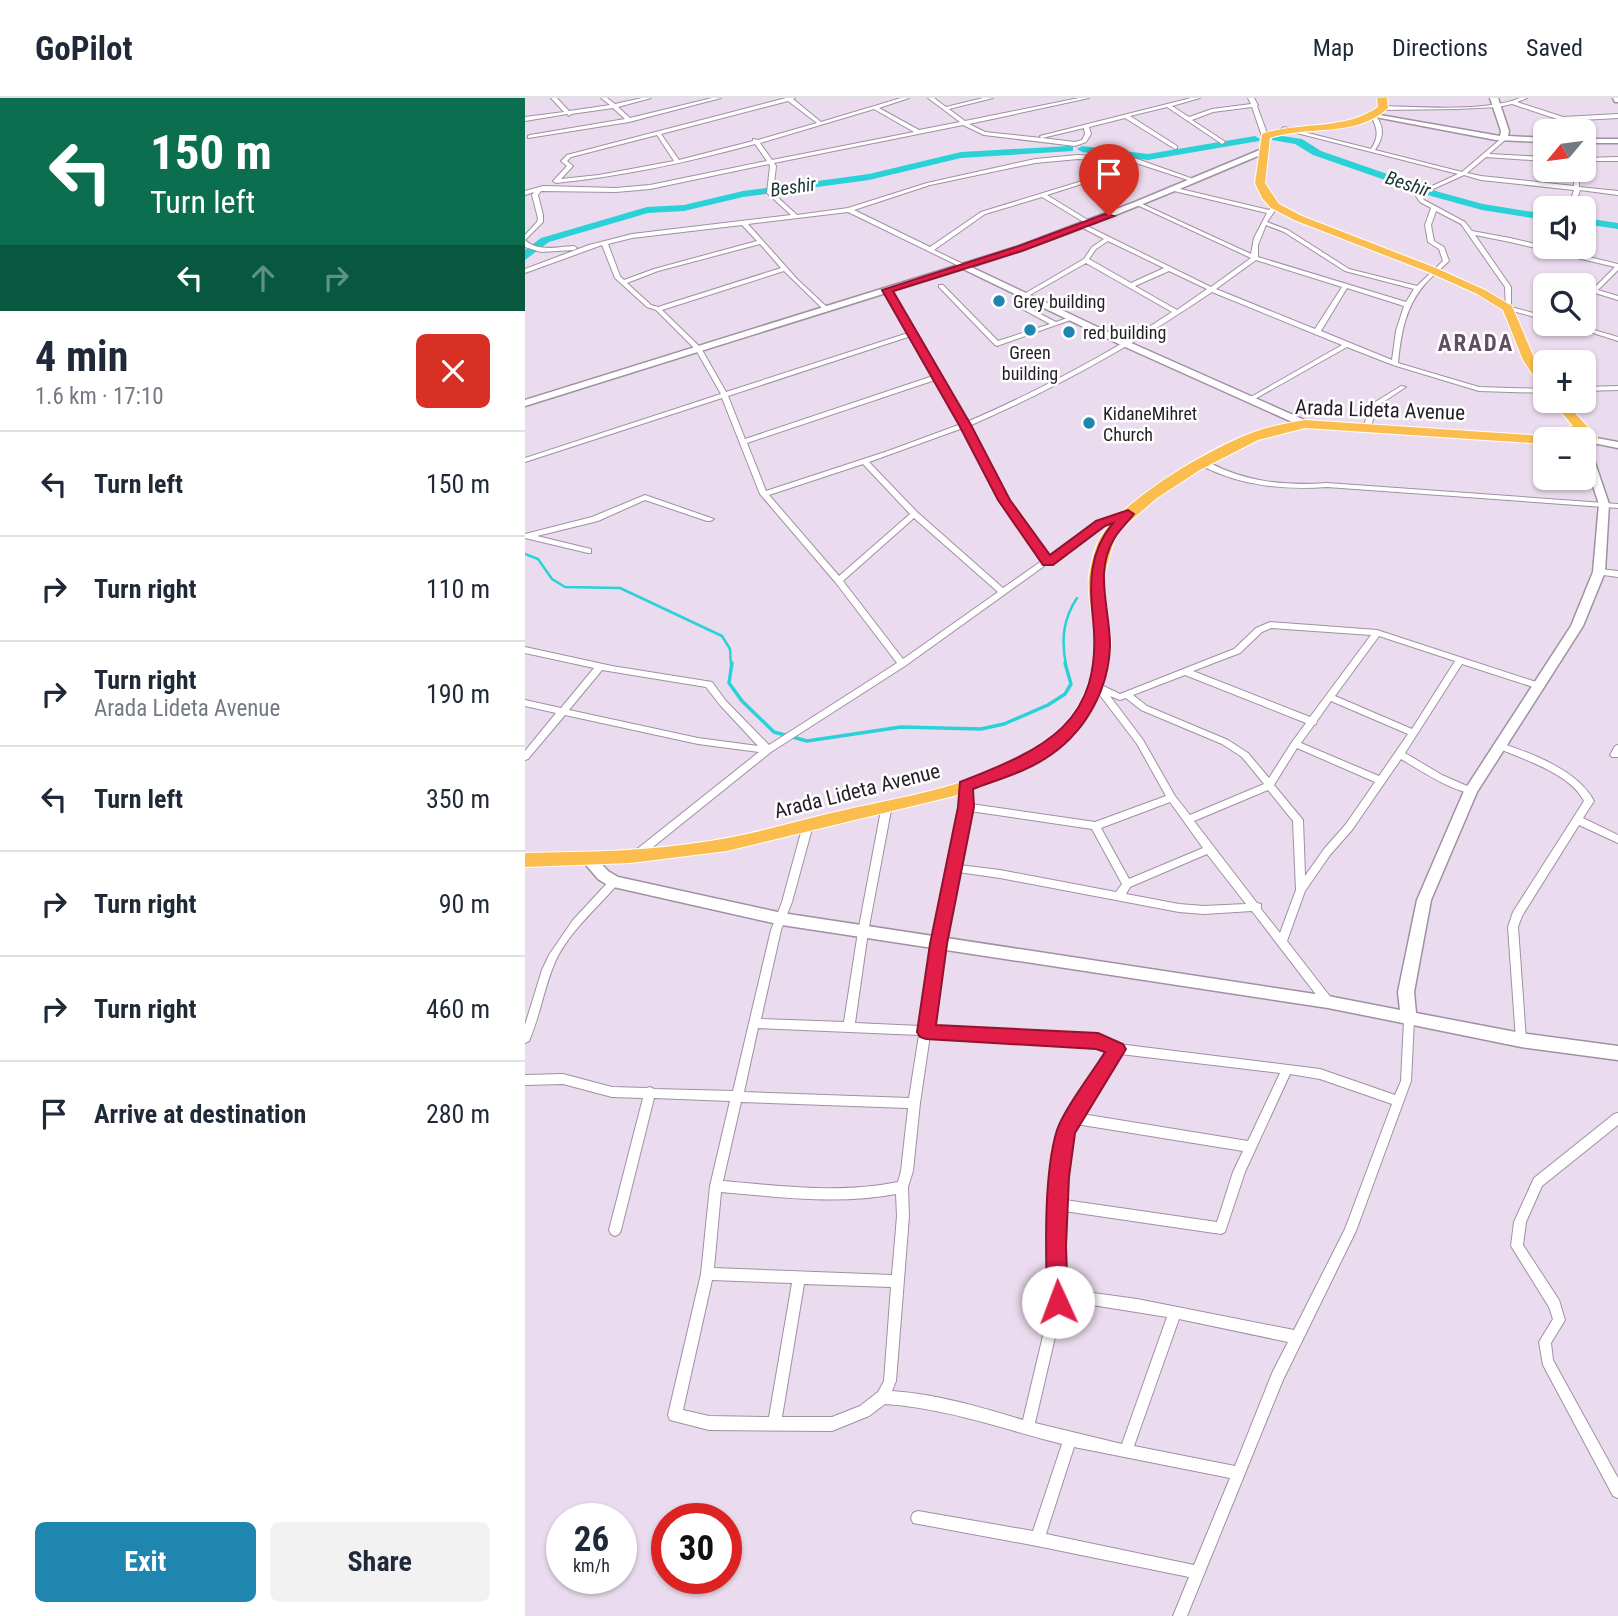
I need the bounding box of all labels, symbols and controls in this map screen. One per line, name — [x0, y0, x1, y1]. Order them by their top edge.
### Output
text: GoPilot — [35, 29, 133, 68]
text: Map — [1313, 34, 1354, 62]
text: Directions — [1392, 34, 1488, 62]
text: Saved — [1526, 34, 1583, 62]
north arrow — [1533, 119, 1596, 182]
map controls — [1533, 119, 1596, 490]
text: 150 m — [150, 124, 272, 181]
icon: left — [35, 126, 126, 217]
pin — [1079, 144, 1139, 216]
icon: arrive — [1090, 155, 1128, 193]
water label: Beshir — [1383, 166, 1434, 202]
water label: Beshir — [769, 172, 818, 202]
text: Turn left — [150, 183, 255, 221]
button: sound — [1533, 196, 1596, 259]
icon: left — [171, 259, 209, 297]
icon: ahead — [244, 259, 282, 297]
icon: right — [317, 259, 355, 297]
button: search — [1533, 273, 1596, 336]
place label: Grey building — [1013, 291, 1105, 312]
marker: Grey building — [991, 293, 1007, 309]
marker: Green building — [1022, 322, 1038, 338]
place label: red building — [1083, 322, 1166, 343]
marker: red building — [1061, 324, 1077, 340]
district label: ARADA — [1438, 330, 1514, 357]
text: 4 min — [35, 332, 128, 381]
button: close — [416, 334, 490, 408]
place label: Green building — [1002, 342, 1058, 384]
button: + — [1533, 350, 1596, 413]
text: 1.6 km · 17:10 — [35, 383, 164, 410]
street label: Arada Lideta Avenue — [1295, 395, 1466, 425]
place label: KidaneMihret Church — [1103, 403, 1197, 445]
marker: KidaneMihret Church — [1081, 415, 1097, 431]
button: − — [1533, 427, 1596, 490]
icon: left — [35, 465, 73, 503]
text: Turn left — [94, 469, 183, 499]
text: 150 m — [426, 469, 490, 499]
icon: right — [35, 570, 73, 608]
text: Turn right — [94, 574, 196, 604]
text: 110 m — [426, 574, 490, 604]
text: Turn right — [94, 665, 196, 695]
icon: right — [35, 675, 73, 713]
text: 190 m — [426, 679, 490, 709]
text: Arada Lideta Avenue — [94, 695, 280, 722]
street label: Arada Lideta Avenue — [772, 759, 943, 823]
icon: left — [35, 780, 73, 818]
text: Turn left — [94, 784, 183, 814]
text: 350 m — [426, 784, 490, 814]
icon: right — [35, 885, 73, 923]
text: Turn right — [94, 889, 196, 919]
text: 90 m — [439, 889, 490, 919]
icon: right — [35, 990, 73, 1028]
text: Turn right — [94, 994, 196, 1024]
text: 460 m — [426, 994, 490, 1024]
icon: arrive — [35, 1095, 73, 1133]
text: Arrive at destination — [94, 1099, 306, 1129]
text: 280 m — [426, 1099, 490, 1129]
position arrow — [1021, 1265, 1095, 1339]
speed limit sign: 30 — [651, 1503, 742, 1594]
text: 26 — [574, 1519, 609, 1560]
button: Exit — [35, 1522, 256, 1602]
button: Share — [270, 1522, 490, 1602]
text: km/h — [573, 1555, 610, 1576]

